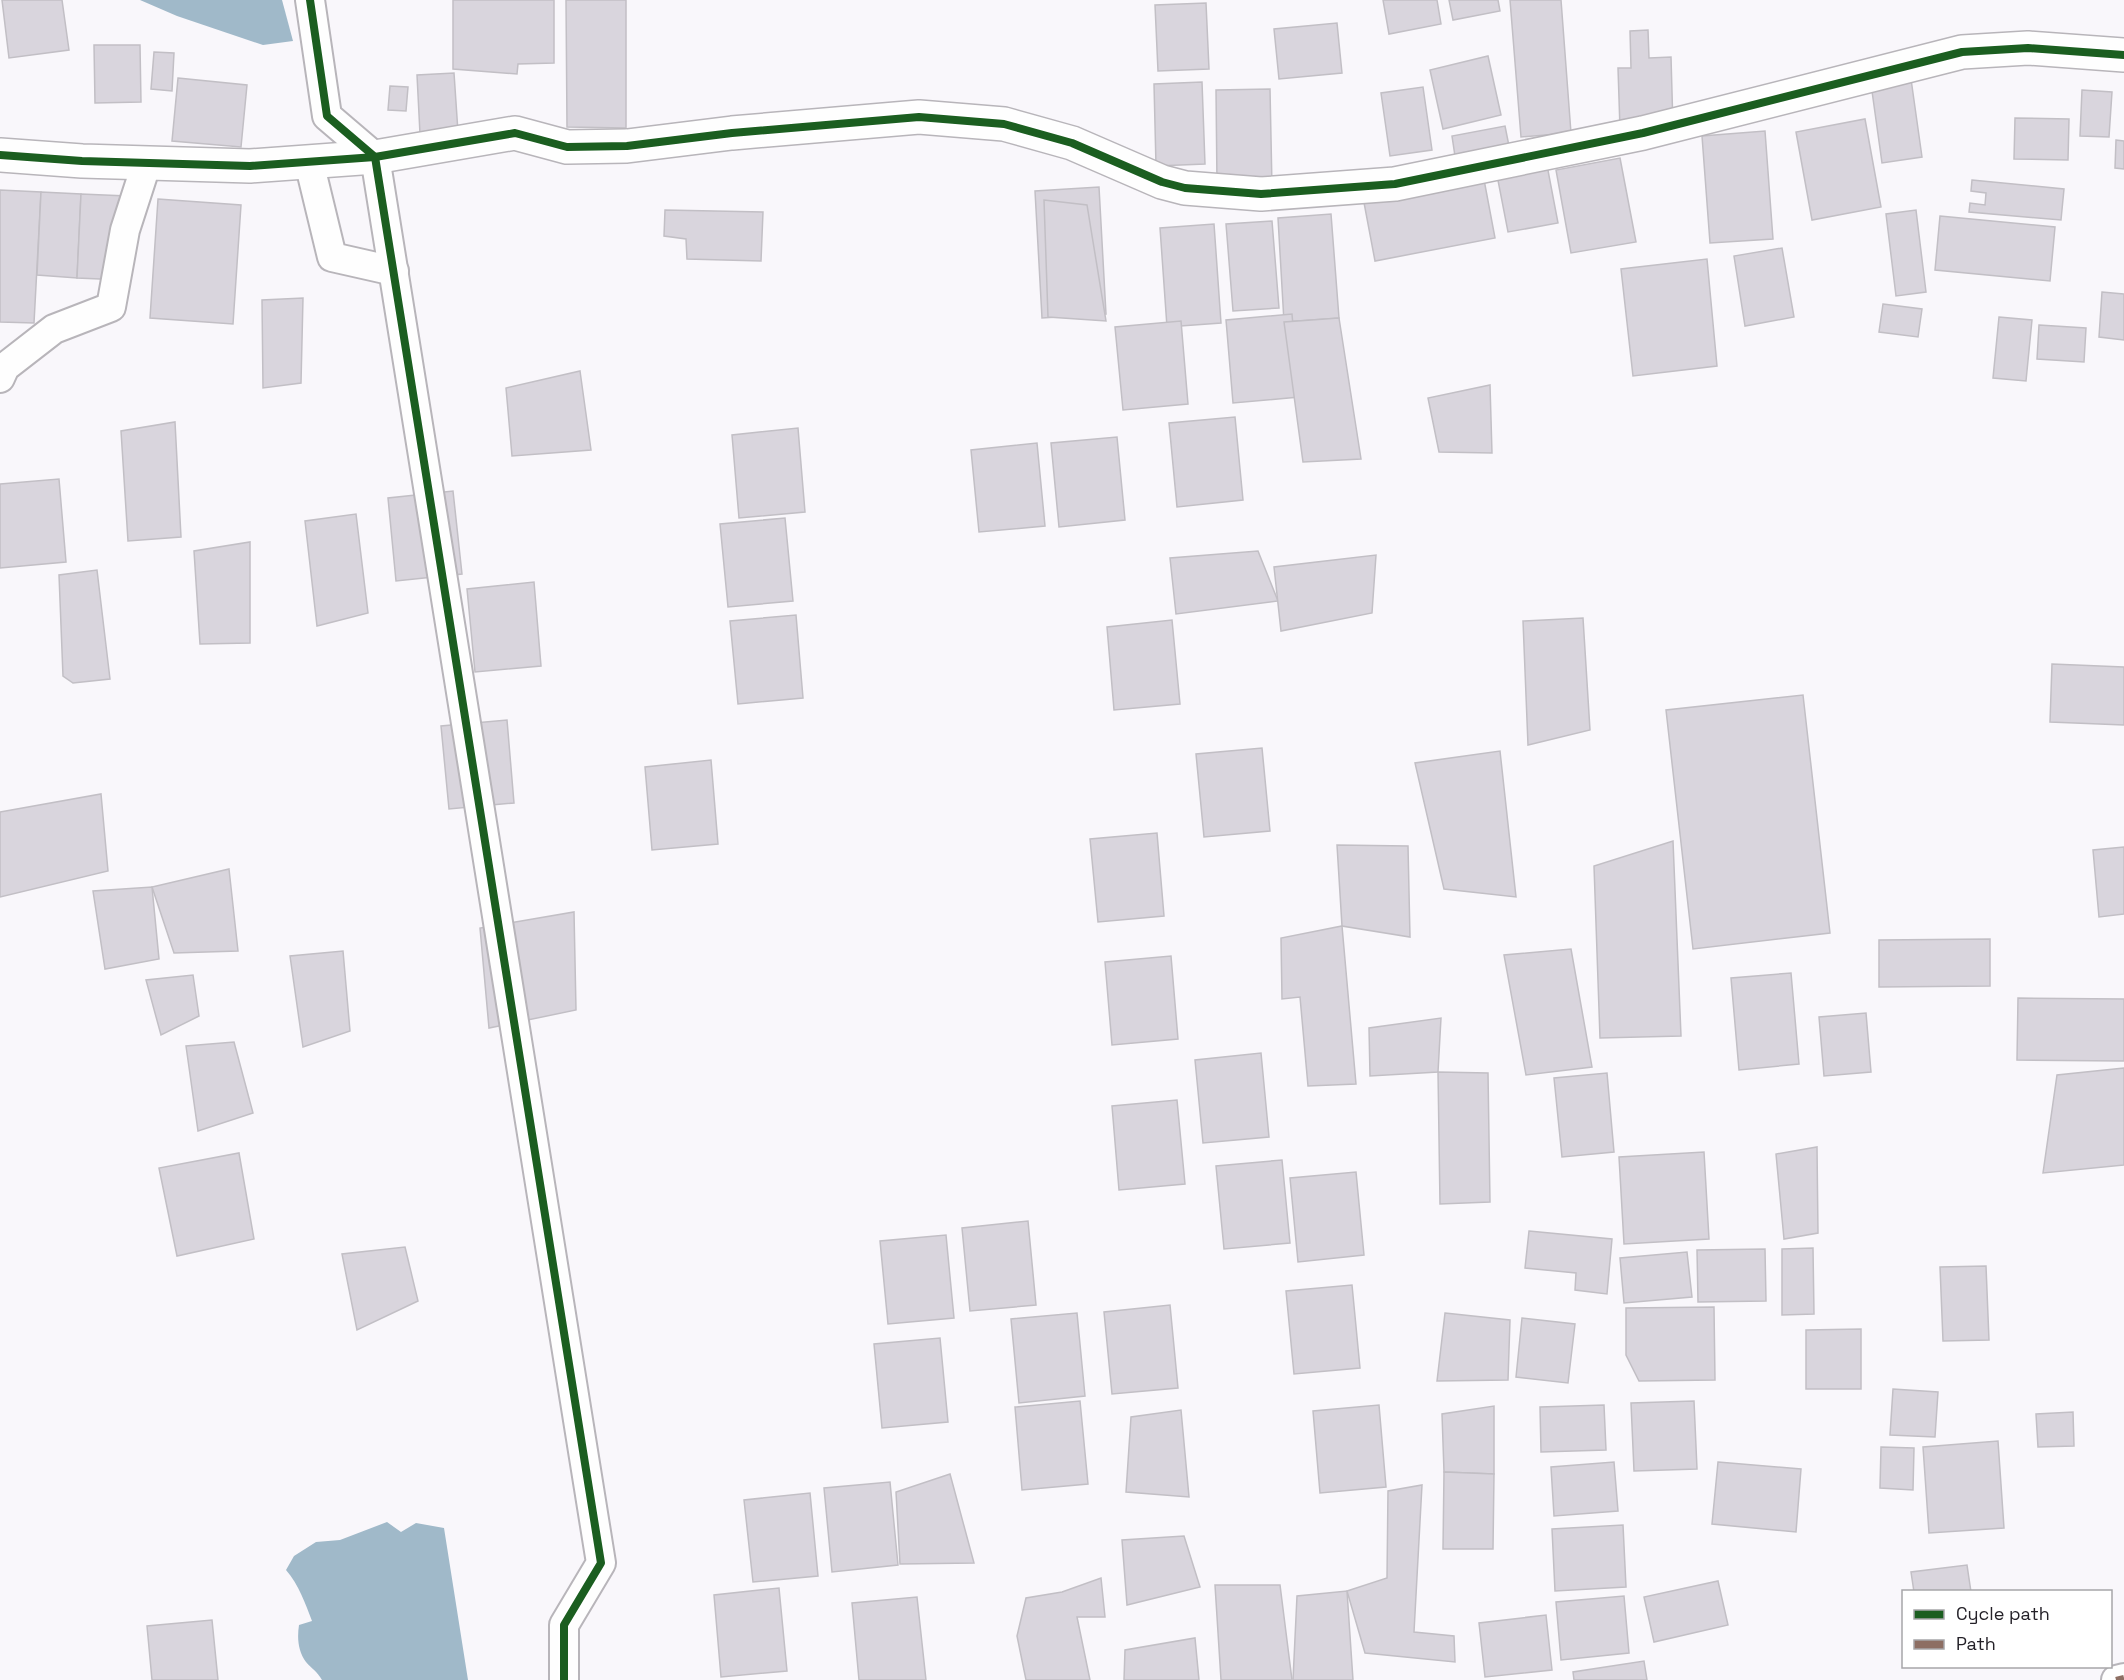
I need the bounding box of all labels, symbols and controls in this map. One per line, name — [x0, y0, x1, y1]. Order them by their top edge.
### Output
legend — [1902, 1590, 2112, 1668]
text: Cycle path — [1956, 1602, 2050, 1625]
text: Path — [1956, 1632, 1996, 1655]

